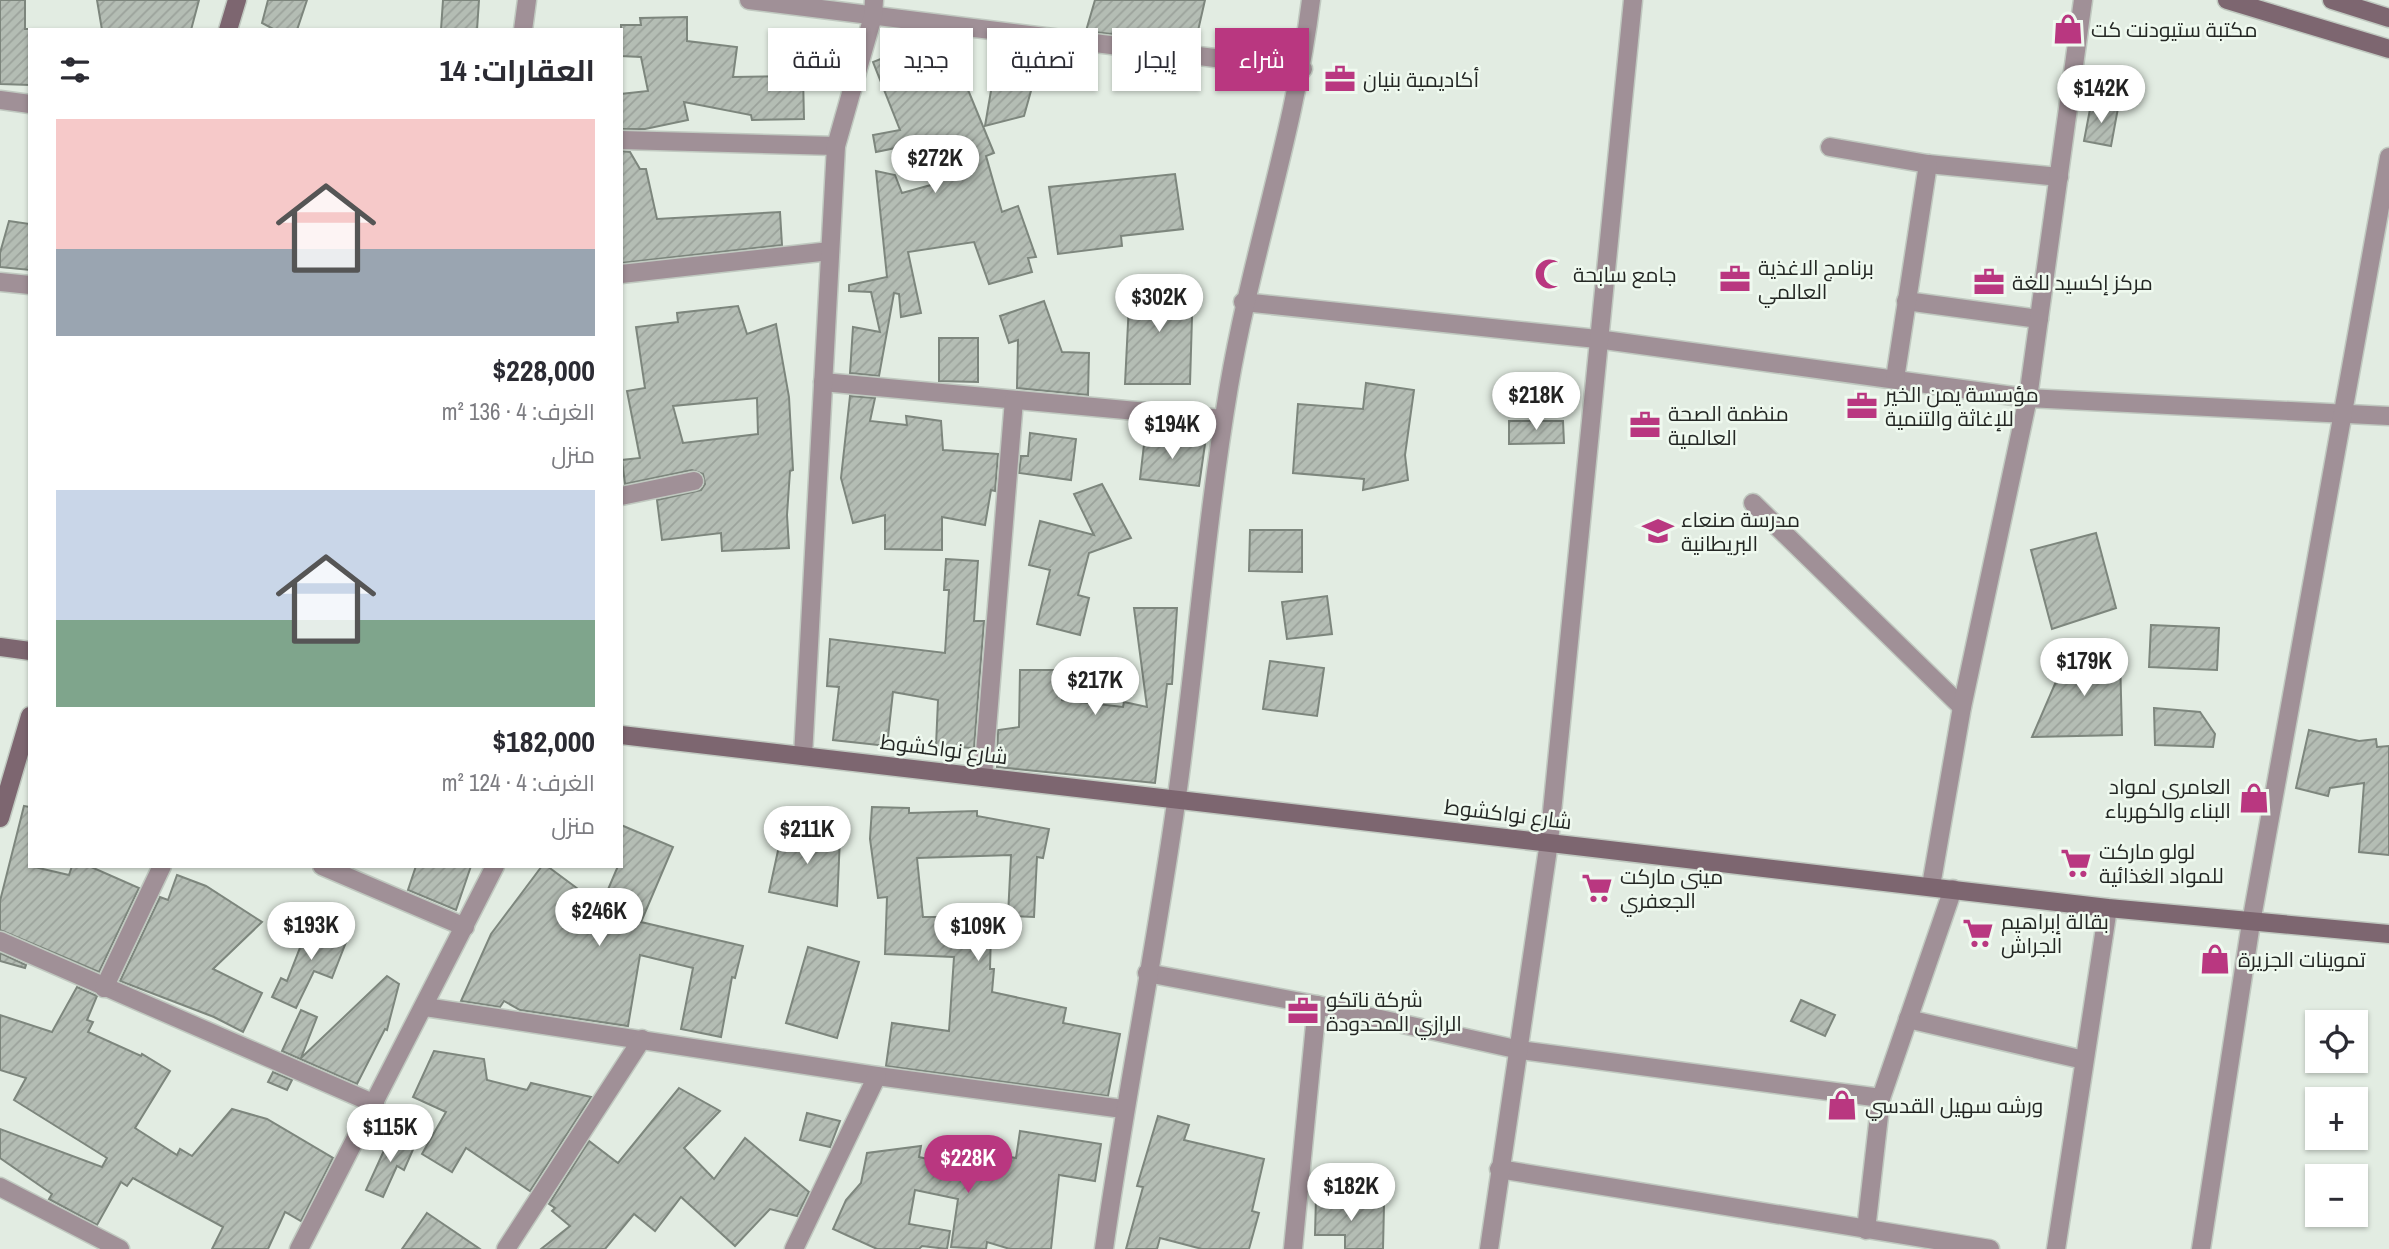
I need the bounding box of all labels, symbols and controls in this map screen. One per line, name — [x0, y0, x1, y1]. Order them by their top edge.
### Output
shop icon: مكتبة ستيودنت كت — [2051, 12, 2085, 46]
place label: مكتبة ستيودنت كت — [2091, 15, 2257, 44]
chip: شقة — [768, 28, 866, 91]
chip: جديد — [880, 28, 973, 91]
chip: تصفية — [987, 28, 1098, 91]
chip: إيجار — [1112, 28, 1201, 91]
chip: شراء — [1215, 28, 1309, 91]
text: العقارات: 14 — [439, 50, 595, 90]
icon: filters — [56, 51, 94, 89]
office icon: أكاديمية بنيان — [1323, 62, 1357, 96]
place label: أكاديمية بنيان — [1363, 65, 1479, 94]
pin: $142K — [2052, 66, 2150, 125]
text: $142K — [2073, 72, 2129, 103]
pin: $272K — [886, 136, 984, 195]
text: $272K — [907, 142, 963, 173]
icon: home — [263, 165, 389, 291]
place label: برنامج الاغذية العالمي — [1758, 253, 1874, 308]
mosque icon: جامع سابحة — [1533, 257, 1567, 291]
place label: جامع سابحة — [1573, 260, 1676, 289]
office icon: برنامج الاغذية العالمي — [1718, 262, 1752, 296]
office icon: مركز إكسيد للغة — [1972, 265, 2006, 299]
place label: مركز إكسيد للغة — [2012, 268, 2153, 297]
pin: $302K — [1110, 274, 1208, 334]
text: $302K — [1131, 281, 1187, 312]
text: $228,000 — [492, 350, 595, 390]
pin: $218K — [1487, 372, 1585, 432]
text: $218K — [1508, 379, 1564, 410]
place label: مؤسسة يمن الخير للإغاثة والتنمية — [1884, 380, 2039, 433]
office icon: مؤسسة يمن الخير للإغاثة والتنمية — [1845, 389, 1879, 423]
text: الغرف: 4 · 136 m² — [442, 396, 595, 427]
place label: منظمة الصحة العالمية — [1668, 399, 1789, 452]
pin: $194K — [1123, 402, 1221, 461]
text: $194K — [1144, 408, 1200, 439]
office icon: منظمة الصحة العالمية — [1628, 408, 1662, 442]
text: منزل — [551, 439, 595, 470]
place label: مدرسة صنعاء البريطانية — [1681, 505, 1800, 558]
school or university icon: مدرسة صنعاء البريطانية — [1641, 514, 1675, 548]
icon: home — [263, 536, 389, 662]
pin: $179K — [2035, 638, 2133, 698]
text: $179K — [2056, 645, 2112, 676]
pin: $217K — [1046, 658, 1144, 717]
text: $217K — [1067, 664, 1123, 695]
text: $182,000 — [492, 721, 595, 761]
street label: شارع نواكشوط — [879, 727, 1009, 771]
text: الغرف: 4 · 124 m² — [442, 767, 595, 798]
place label: العامري لمواد البناء والكهرباء — [2105, 772, 2231, 825]
shop icon: العامري لمواد البناء والكهرباء — [2237, 781, 2271, 815]
street label: شارع نواكشوط — [1443, 792, 1573, 836]
pin: $211K — [758, 806, 856, 866]
text: منزل — [551, 810, 595, 841]
text: $211K — [780, 813, 834, 844]
place label: لولو ماركت للمواد الغذائية — [2099, 837, 2224, 890]
supermarket icon: لولو ماركت للمواد الغذائية — [2059, 846, 2093, 880]
place label: ميني ماركت الجعفري — [1620, 862, 1723, 917]
supermarket icon: ميني ماركت الجعفري — [1580, 871, 1614, 905]
pin: $246K — [550, 888, 648, 948]
text: $246K — [571, 895, 627, 926]
pin: $193K — [262, 902, 360, 962]
pin: $109K — [929, 904, 1027, 963]
place label: بقالة إبراهيم الجراش — [2001, 907, 2109, 960]
text: $193K — [283, 909, 339, 940]
text: $109K — [950, 910, 1006, 941]
supermarket icon: بقالة إبراهيم الجراش — [1961, 916, 1995, 950]
shop icon: تموينات الجزيرة — [2198, 942, 2232, 976]
place label: تموينات الجزيرة — [2238, 945, 2366, 974]
place label: شركة ناتكو الرازي المحدودة — [1326, 985, 1462, 1040]
office icon: شركة ناتكو الرازي المحدودة — [1286, 994, 1320, 1028]
map controls — [2305, 1010, 2368, 1227]
button: locate — [2305, 1010, 2368, 1073]
button: + — [2305, 1087, 2368, 1150]
shop icon: ورشه سهيل القدسي — [1825, 1088, 1859, 1122]
place label: ورشه سهيل القدسي — [1865, 1091, 2043, 1121]
pin: $115K — [341, 1104, 439, 1164]
text: $115K — [363, 1111, 417, 1142]
pin: $228K — [919, 1136, 1017, 1195]
text: $228K — [940, 1142, 996, 1173]
pin: $182K — [1302, 1164, 1400, 1223]
button: − — [2305, 1164, 2368, 1227]
text: $182K — [1323, 1170, 1379, 1201]

